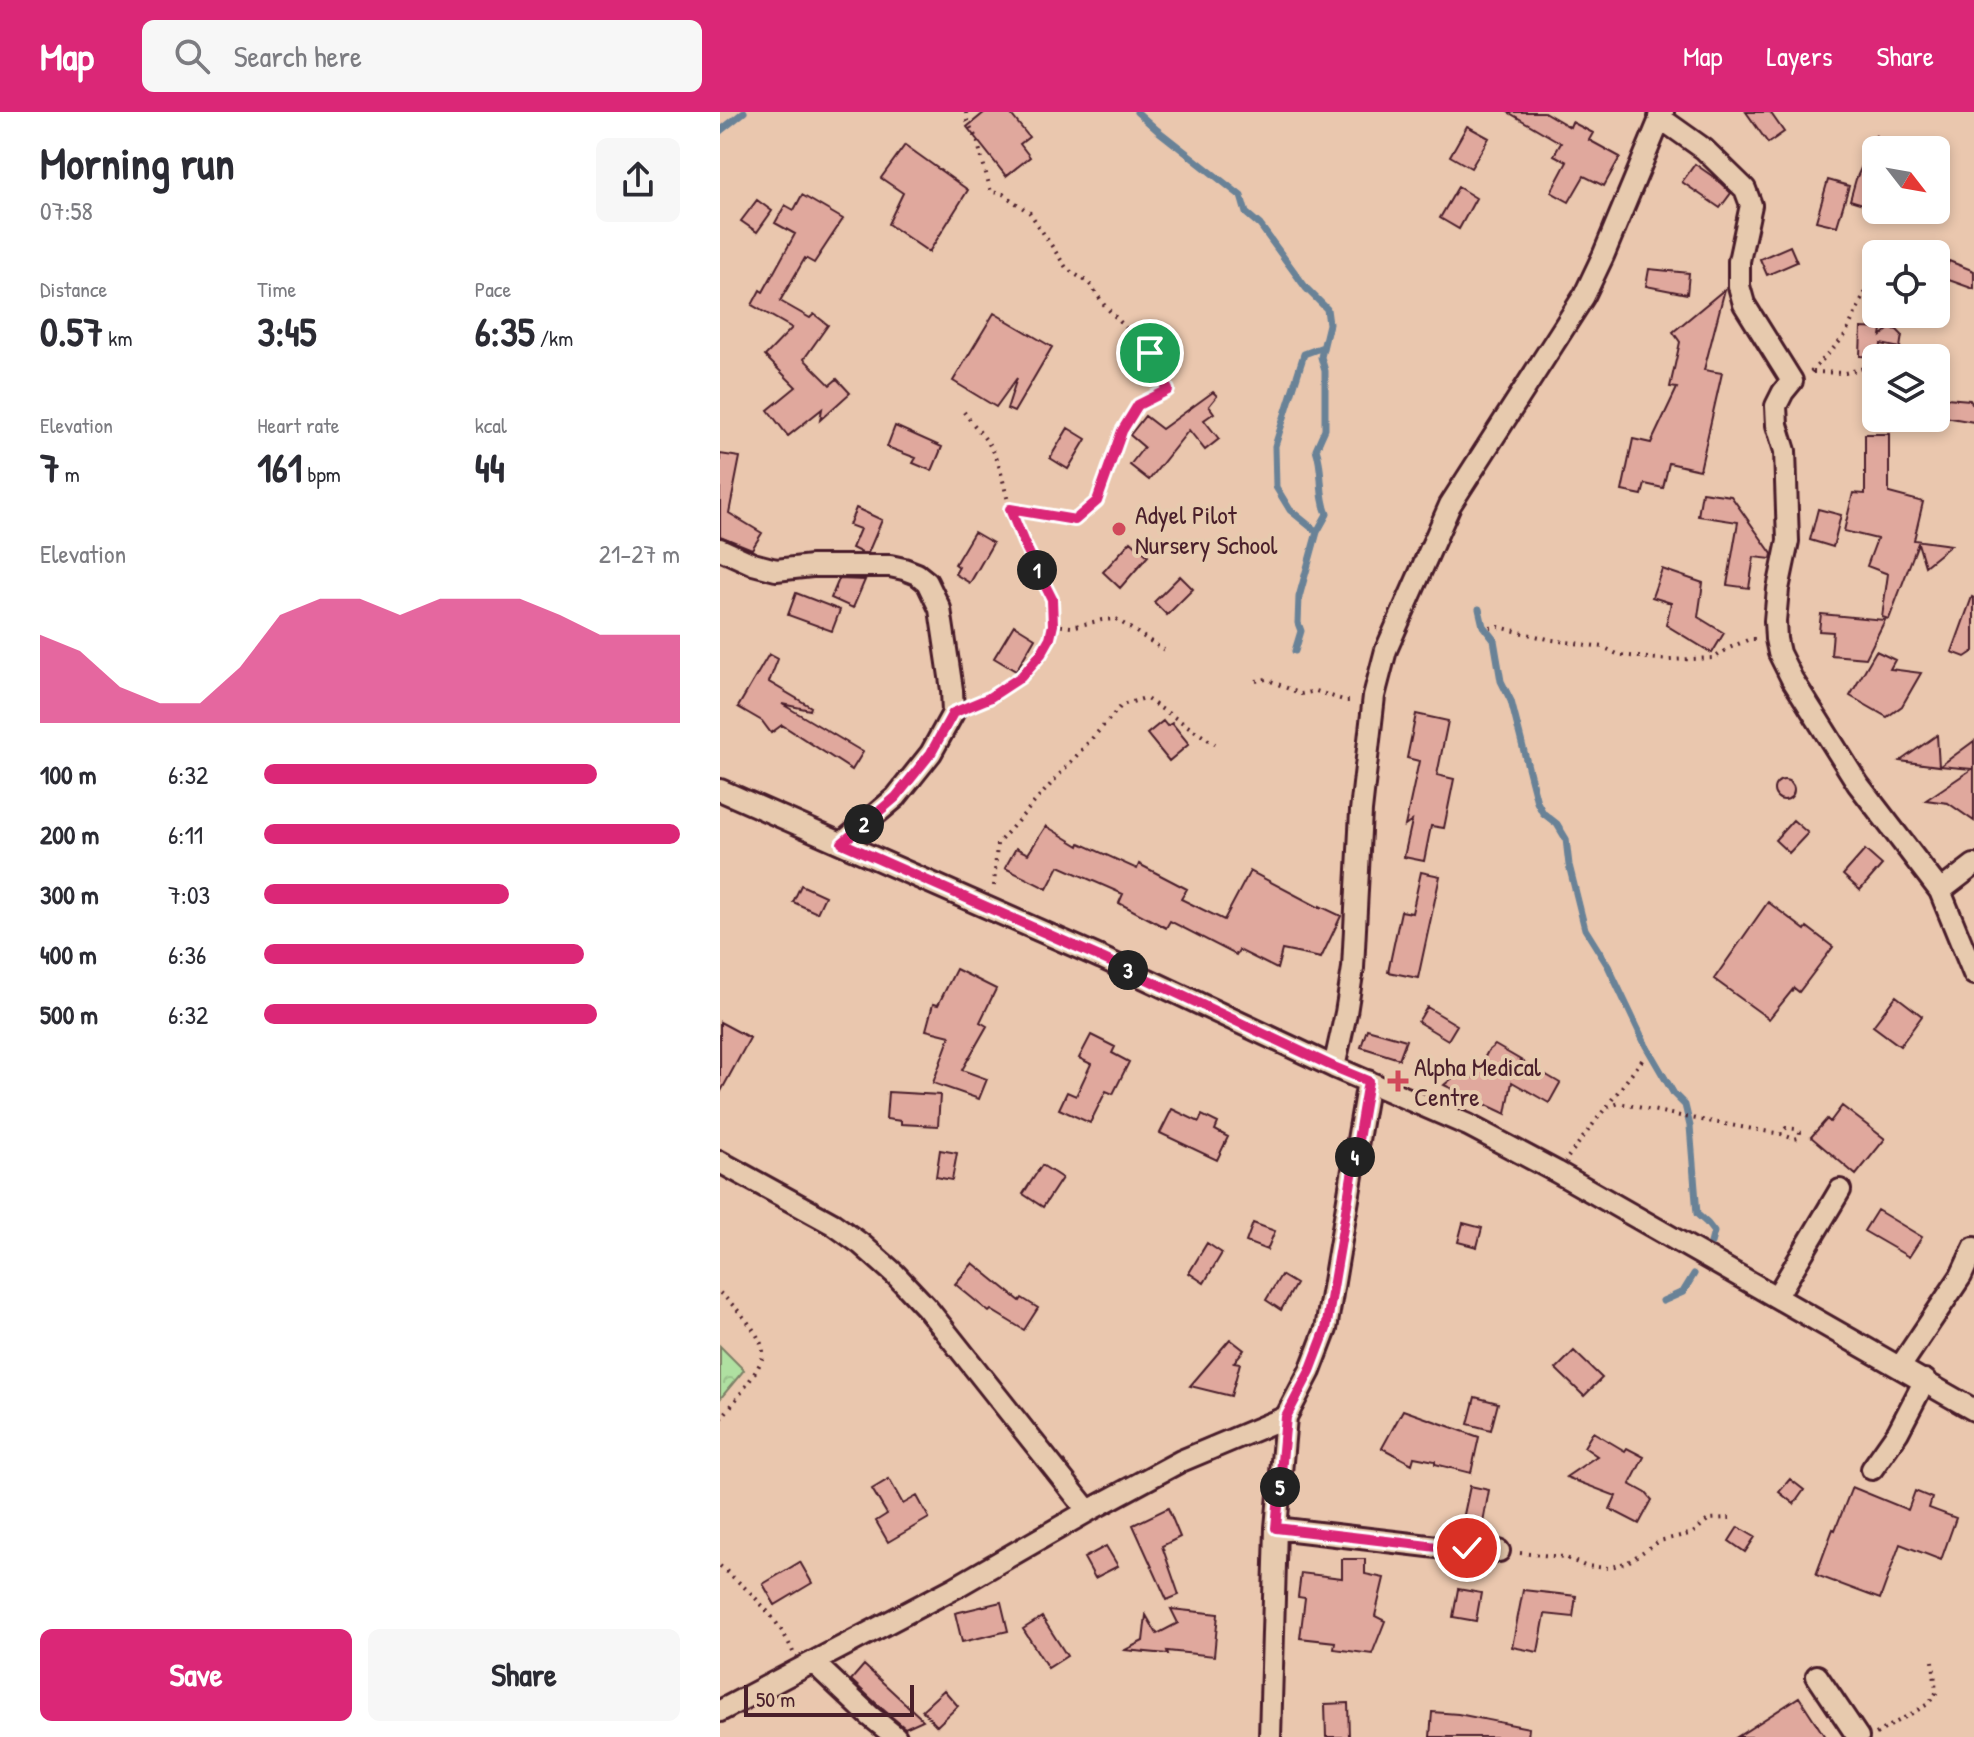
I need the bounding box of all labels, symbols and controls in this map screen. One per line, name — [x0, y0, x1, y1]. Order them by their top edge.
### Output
search box — [142, 20, 702, 92]
text: Map — [40, 30, 94, 82]
icon: search — [170, 34, 214, 78]
text: Search here — [234, 36, 362, 76]
text: Map — [1683, 37, 1723, 75]
text: Layers — [1767, 37, 1832, 75]
text: Share — [1876, 37, 1934, 75]
text: Morning run — [40, 133, 235, 193]
north arrow — [1862, 136, 1950, 224]
map controls — [1862, 136, 1950, 432]
button: share — [596, 138, 680, 222]
text: 07:58 — [40, 193, 93, 228]
button: locate — [1862, 240, 1950, 328]
text: Distance — [40, 274, 107, 304]
text: Time — [257, 274, 296, 304]
text: Pace — [475, 274, 511, 304]
text: 0.57 — [40, 304, 103, 358]
text: 3:45 — [257, 304, 316, 358]
text: 6:35 — [475, 304, 535, 358]
pin — [1116, 319, 1184, 387]
text: km — [103, 323, 132, 353]
text: /km — [535, 323, 573, 353]
icon: arrive — [1128, 331, 1172, 375]
button: layers — [1862, 344, 1950, 432]
text: Elevation — [40, 410, 113, 440]
text: Heart rate — [257, 410, 340, 440]
text: kcal — [475, 410, 507, 440]
text: 7 — [40, 440, 60, 494]
text: 161 — [257, 440, 302, 494]
text: 44 — [475, 440, 505, 494]
text: m — [60, 459, 80, 489]
text: bpm — [302, 459, 341, 489]
place label: Adyel Pilot Nursery School — [1135, 497, 1277, 562]
marker: Adyel Pilot Nursery School — [1110, 520, 1128, 538]
text: Elevation — [40, 536, 126, 571]
text: 21–27 m — [599, 536, 680, 571]
pin: 1 — [1017, 550, 1057, 590]
text: 1 — [1033, 555, 1041, 585]
text: 100 m — [40, 757, 96, 792]
text: 6:32 — [168, 757, 208, 792]
pin: 2 — [844, 804, 884, 844]
text: 2 — [859, 809, 869, 839]
text: 200 m — [40, 817, 99, 852]
text: 6:11 — [168, 817, 203, 852]
text: 300 m — [40, 877, 99, 912]
text: 7:03 — [168, 877, 210, 912]
text: 400 m — [40, 937, 97, 972]
text: 6:36 — [168, 937, 206, 972]
pin: 3 — [1108, 950, 1148, 990]
text: 3 — [1123, 955, 1133, 985]
text: 500 m — [40, 997, 98, 1032]
text: 6:32 — [168, 997, 208, 1032]
place label: Alpha Medical Centre — [1414, 1049, 1541, 1114]
marker: Alpha Medical Centre — [1389, 1072, 1407, 1090]
pin: 4 — [1335, 1137, 1375, 1177]
text: 4 — [1351, 1142, 1359, 1172]
pin: 5 — [1260, 1467, 1300, 1507]
text: 5 — [1275, 1472, 1285, 1502]
pin — [1433, 1514, 1501, 1582]
icon: check — [1445, 1526, 1489, 1570]
button: Save — [40, 1629, 352, 1721]
button: Share — [368, 1629, 680, 1721]
scale bar — [744, 1681, 914, 1717]
text: 50 m — [756, 1684, 795, 1714]

